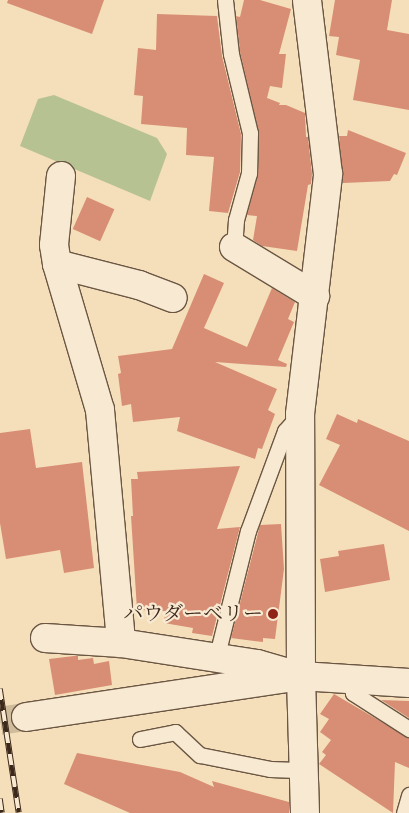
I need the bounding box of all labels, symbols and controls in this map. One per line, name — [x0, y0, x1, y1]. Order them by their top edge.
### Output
place label: パウダーベリー — [123, 602, 263, 626]
marker: パウダーベリー — [267, 608, 279, 620]

